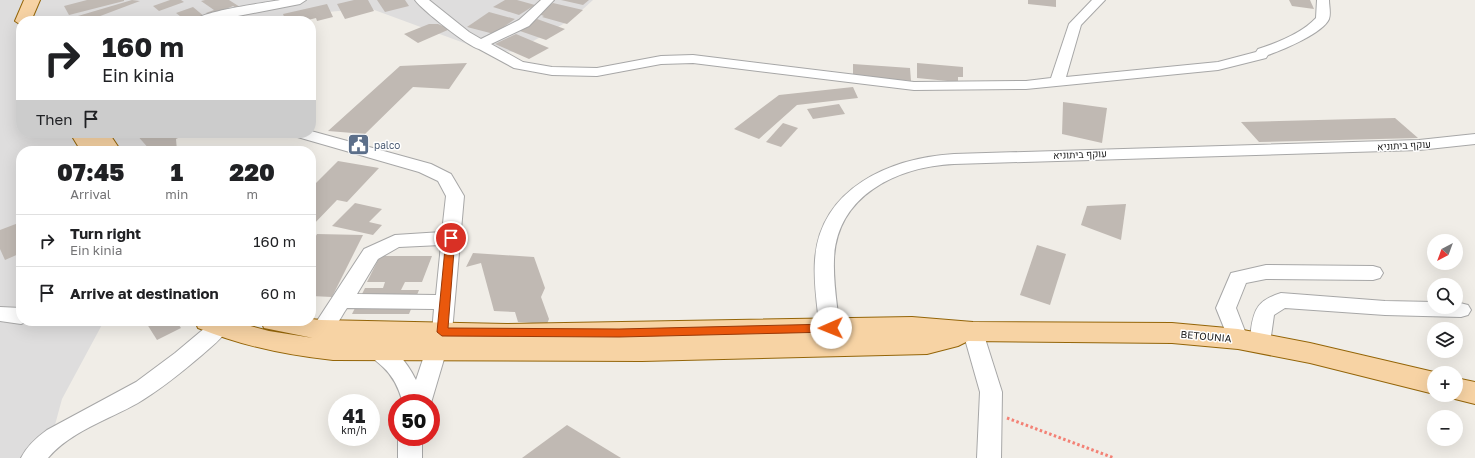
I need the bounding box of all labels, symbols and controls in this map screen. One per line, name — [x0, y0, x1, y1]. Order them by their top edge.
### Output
text: 160 m — [102, 30, 184, 63]
icon: right — [36, 32, 88, 84]
text: Ein kinia — [102, 64, 174, 86]
icon: arrive — [80, 108, 102, 130]
text: Then — [36, 110, 72, 128]
public building icon: palco — [346, 132, 372, 158]
street label: עוקף ביתוניא — [1377, 138, 1431, 152]
place label: palco — [374, 139, 400, 151]
street label: עוקף ביתוניא — [1053, 147, 1107, 161]
text: 07:45 — [57, 157, 124, 186]
text: 1 — [170, 157, 183, 186]
text: 220 — [229, 157, 275, 186]
text: Arrival — [70, 186, 111, 202]
text: min — [165, 186, 188, 202]
text: m — [246, 186, 258, 202]
pin — [434, 221, 468, 255]
text: Turn right — [70, 224, 141, 242]
icon: arrive — [440, 227, 462, 249]
icon: right — [36, 230, 58, 252]
text: 160 m — [253, 232, 296, 250]
north arrow — [1427, 234, 1463, 270]
map controls — [1427, 234, 1463, 446]
text: Ein kinia — [70, 242, 122, 258]
button: search — [1427, 278, 1463, 314]
icon: arrive — [36, 282, 58, 304]
text: Arrive at destination — [70, 284, 219, 302]
text: 60 m — [261, 284, 296, 302]
position arrow — [810, 307, 852, 349]
button: layers — [1427, 322, 1463, 358]
street label: BETOUNIA — [1180, 328, 1232, 344]
button: + — [1427, 366, 1463, 402]
speed limit sign: 50 — [388, 394, 440, 446]
text: 41 — [343, 403, 365, 427]
button: − — [1427, 410, 1463, 446]
text: km/h — [341, 424, 367, 436]

